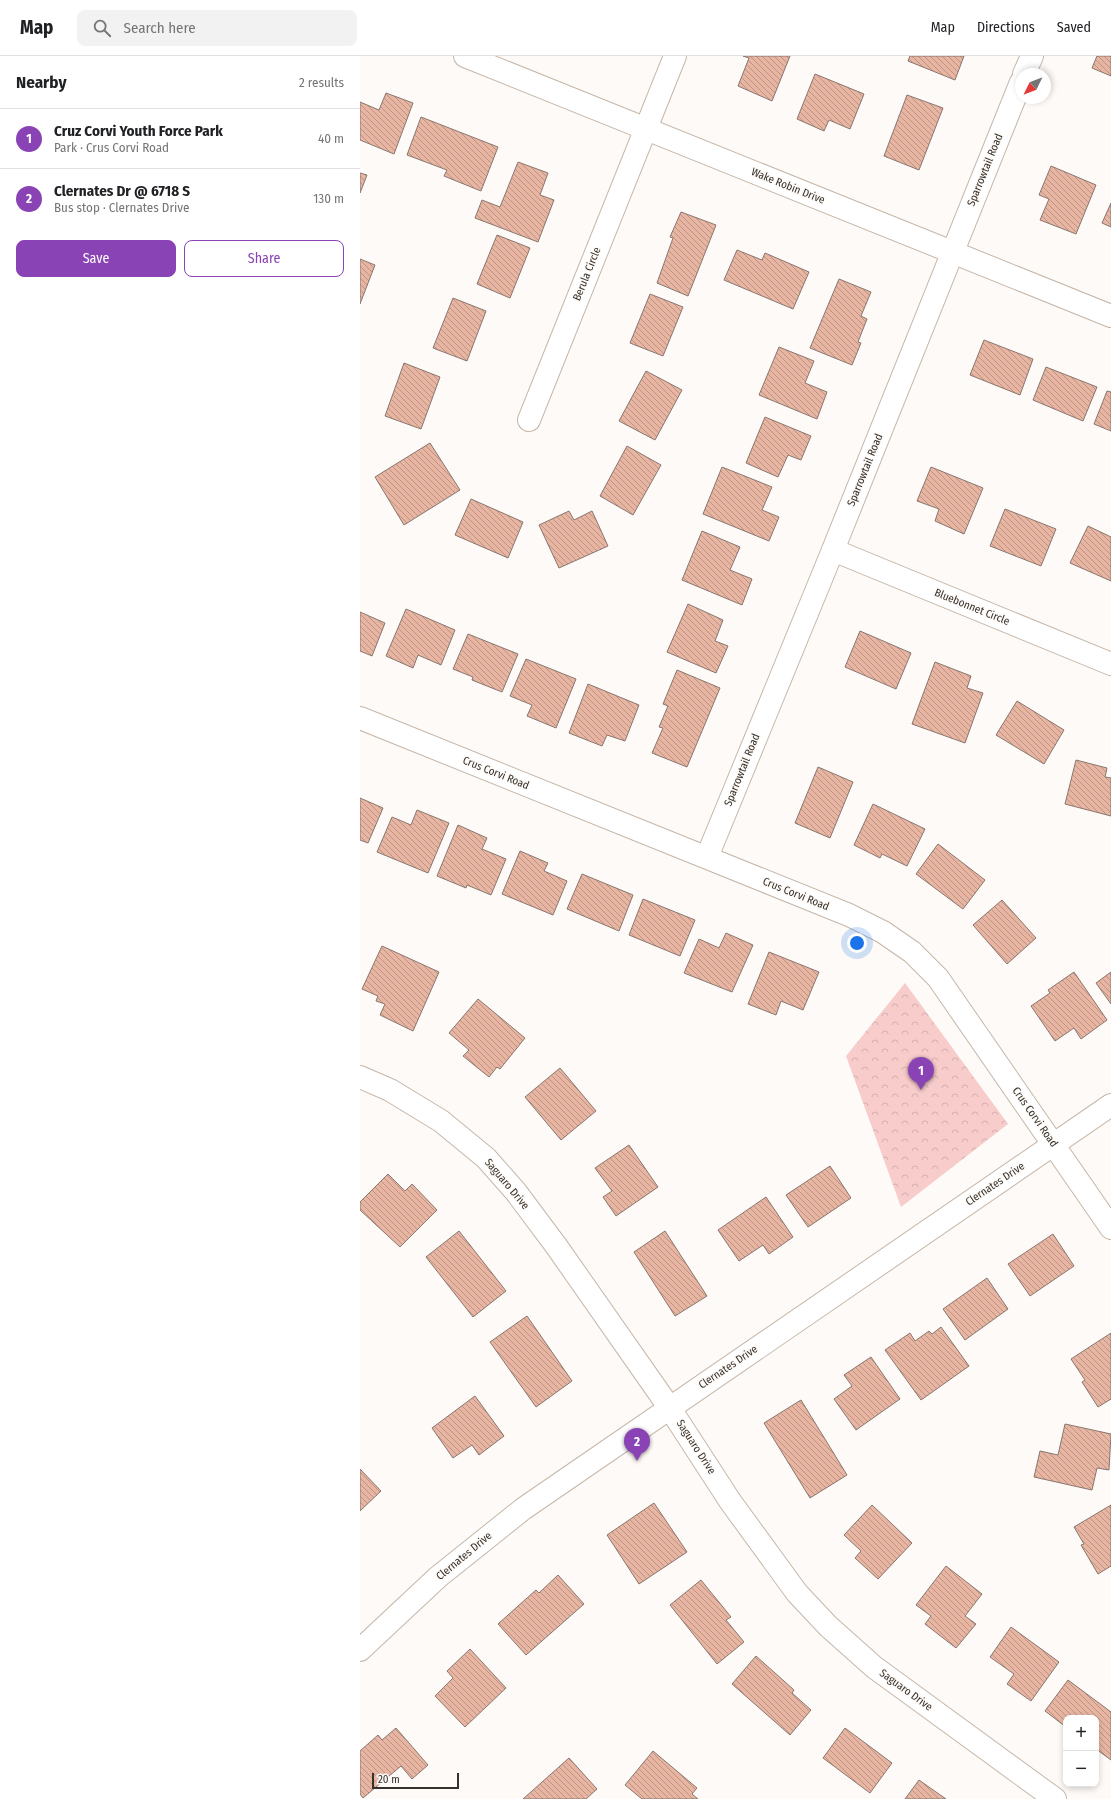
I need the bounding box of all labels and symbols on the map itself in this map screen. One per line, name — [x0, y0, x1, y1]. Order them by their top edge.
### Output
north arrow — [1015, 68, 1051, 104]
street label: Sparrowtail Road — [965, 132, 1005, 208]
street label: Wake Robin Drive — [749, 165, 827, 207]
street label: Berula Circle — [570, 245, 604, 303]
street label: Sparrowtail Road — [845, 432, 885, 508]
street label: Bluebonnet Circle — [933, 586, 1011, 628]
street label: Sparrowtail Road — [722, 732, 762, 808]
street label: Crus Corvi Road — [461, 754, 531, 792]
street label: Crus Corvi Road — [761, 875, 831, 913]
your location — [847, 933, 867, 953]
pin: 1 — [908, 1057, 934, 1090]
street label: Crus Corvi Road — [1009, 1084, 1061, 1150]
street label: Saguaro Drive — [482, 1156, 532, 1212]
street label: Clernates Drive — [963, 1160, 1027, 1208]
street label: Clernates Drive — [696, 1343, 760, 1391]
street label: Saguaro Drive — [674, 1417, 718, 1477]
pin: 2 — [624, 1428, 650, 1461]
street label: Clernates Drive — [434, 1529, 494, 1583]
street label: Saguaro Drive — [877, 1666, 935, 1714]
scale bar — [372, 1771, 459, 1790]

